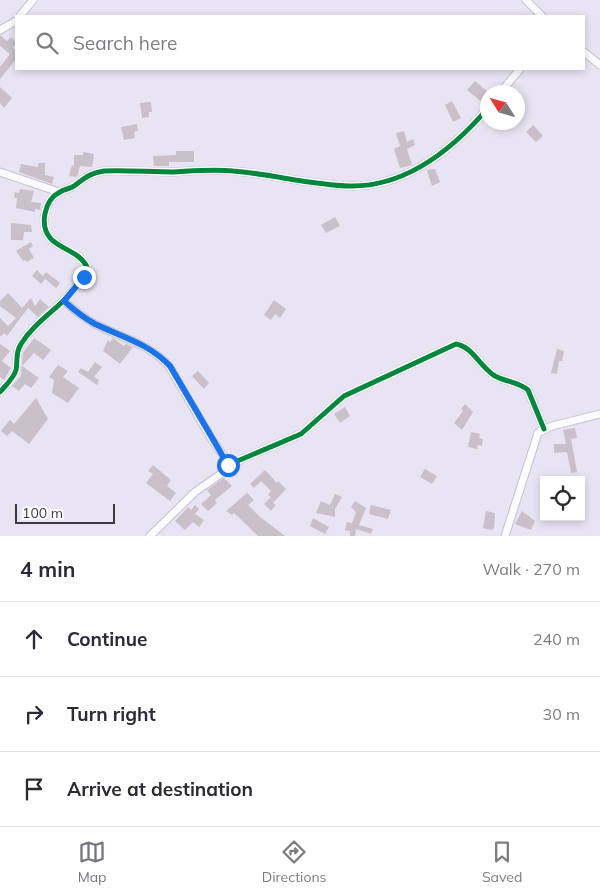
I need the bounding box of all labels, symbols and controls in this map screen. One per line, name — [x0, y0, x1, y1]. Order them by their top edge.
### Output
search box — [15, 15, 585, 70]
icon: search — [33, 29, 61, 57]
text: Search here — [73, 31, 177, 55]
north arrow — [480, 85, 525, 130]
route end — [73, 266, 96, 289]
route start — [217, 454, 240, 477]
map controls — [540, 476, 585, 521]
button: locate — [540, 476, 585, 521]
scale bar — [15, 501, 115, 524]
text: 100 m — [22, 504, 63, 522]
text: 4 min — [20, 556, 75, 582]
text: Walk · 270 m — [482, 559, 580, 579]
icon: ahead — [20, 625, 48, 653]
text: Continue — [67, 627, 147, 651]
text: 240 m — [533, 629, 580, 649]
icon: right — [20, 700, 48, 728]
text: Turn right — [67, 702, 156, 726]
text: 30 m — [543, 704, 580, 724]
icon: arrive — [20, 775, 48, 803]
text: Arrive at destination — [67, 777, 253, 801]
tab: Map — [78, 838, 106, 886]
tab: Directions — [262, 838, 327, 886]
tab: Saved — [482, 838, 522, 886]

